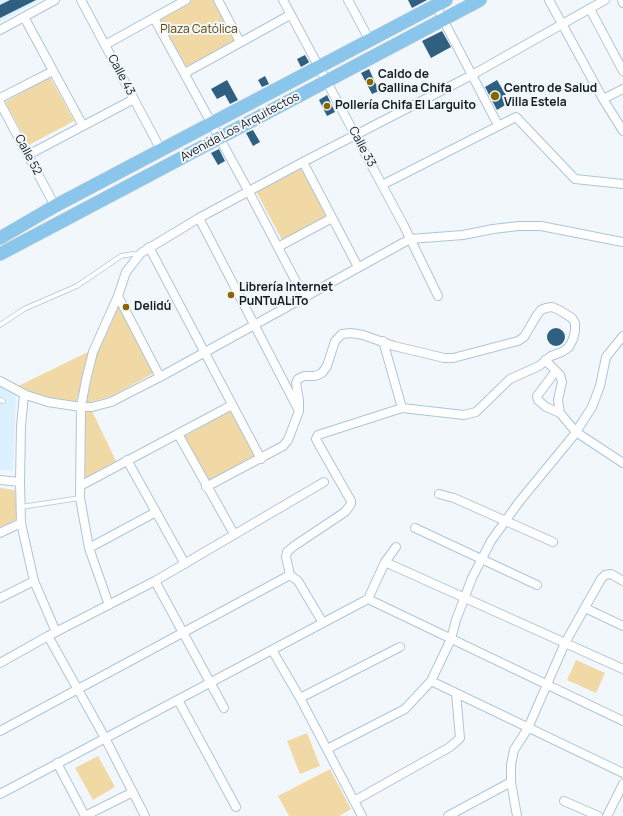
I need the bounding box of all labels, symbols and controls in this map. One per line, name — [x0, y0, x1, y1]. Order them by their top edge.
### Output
park label: Plaza Católica — [160, 23, 238, 37]
street label: Calle 43 — [104, 52, 138, 98]
place label: Caldo de Gallina Chifa — [378, 68, 452, 96]
marker: Caldo de Gallina Chifa — [365, 77, 375, 87]
place label: Centro de Salud Villa Estela — [504, 82, 597, 110]
street label: Avenida Los Arquitectos — [178, 89, 302, 165]
marker: Centro de Salud Villa Estela — [489, 90, 501, 102]
place label: Pollería Chifa El Larguito — [335, 99, 476, 113]
marker: Pollería Chifa El Larguito — [322, 101, 332, 111]
street label: Calle 33 — [345, 124, 379, 170]
street label: Calle 52 — [11, 132, 45, 178]
place label: Librería Internet PuNTuALiTo — [239, 281, 333, 309]
marker: Librería Internet PuNTuALiTo — [226, 290, 236, 300]
place label: Delidú — [134, 300, 171, 314]
marker: Delidú — [121, 302, 131, 312]

